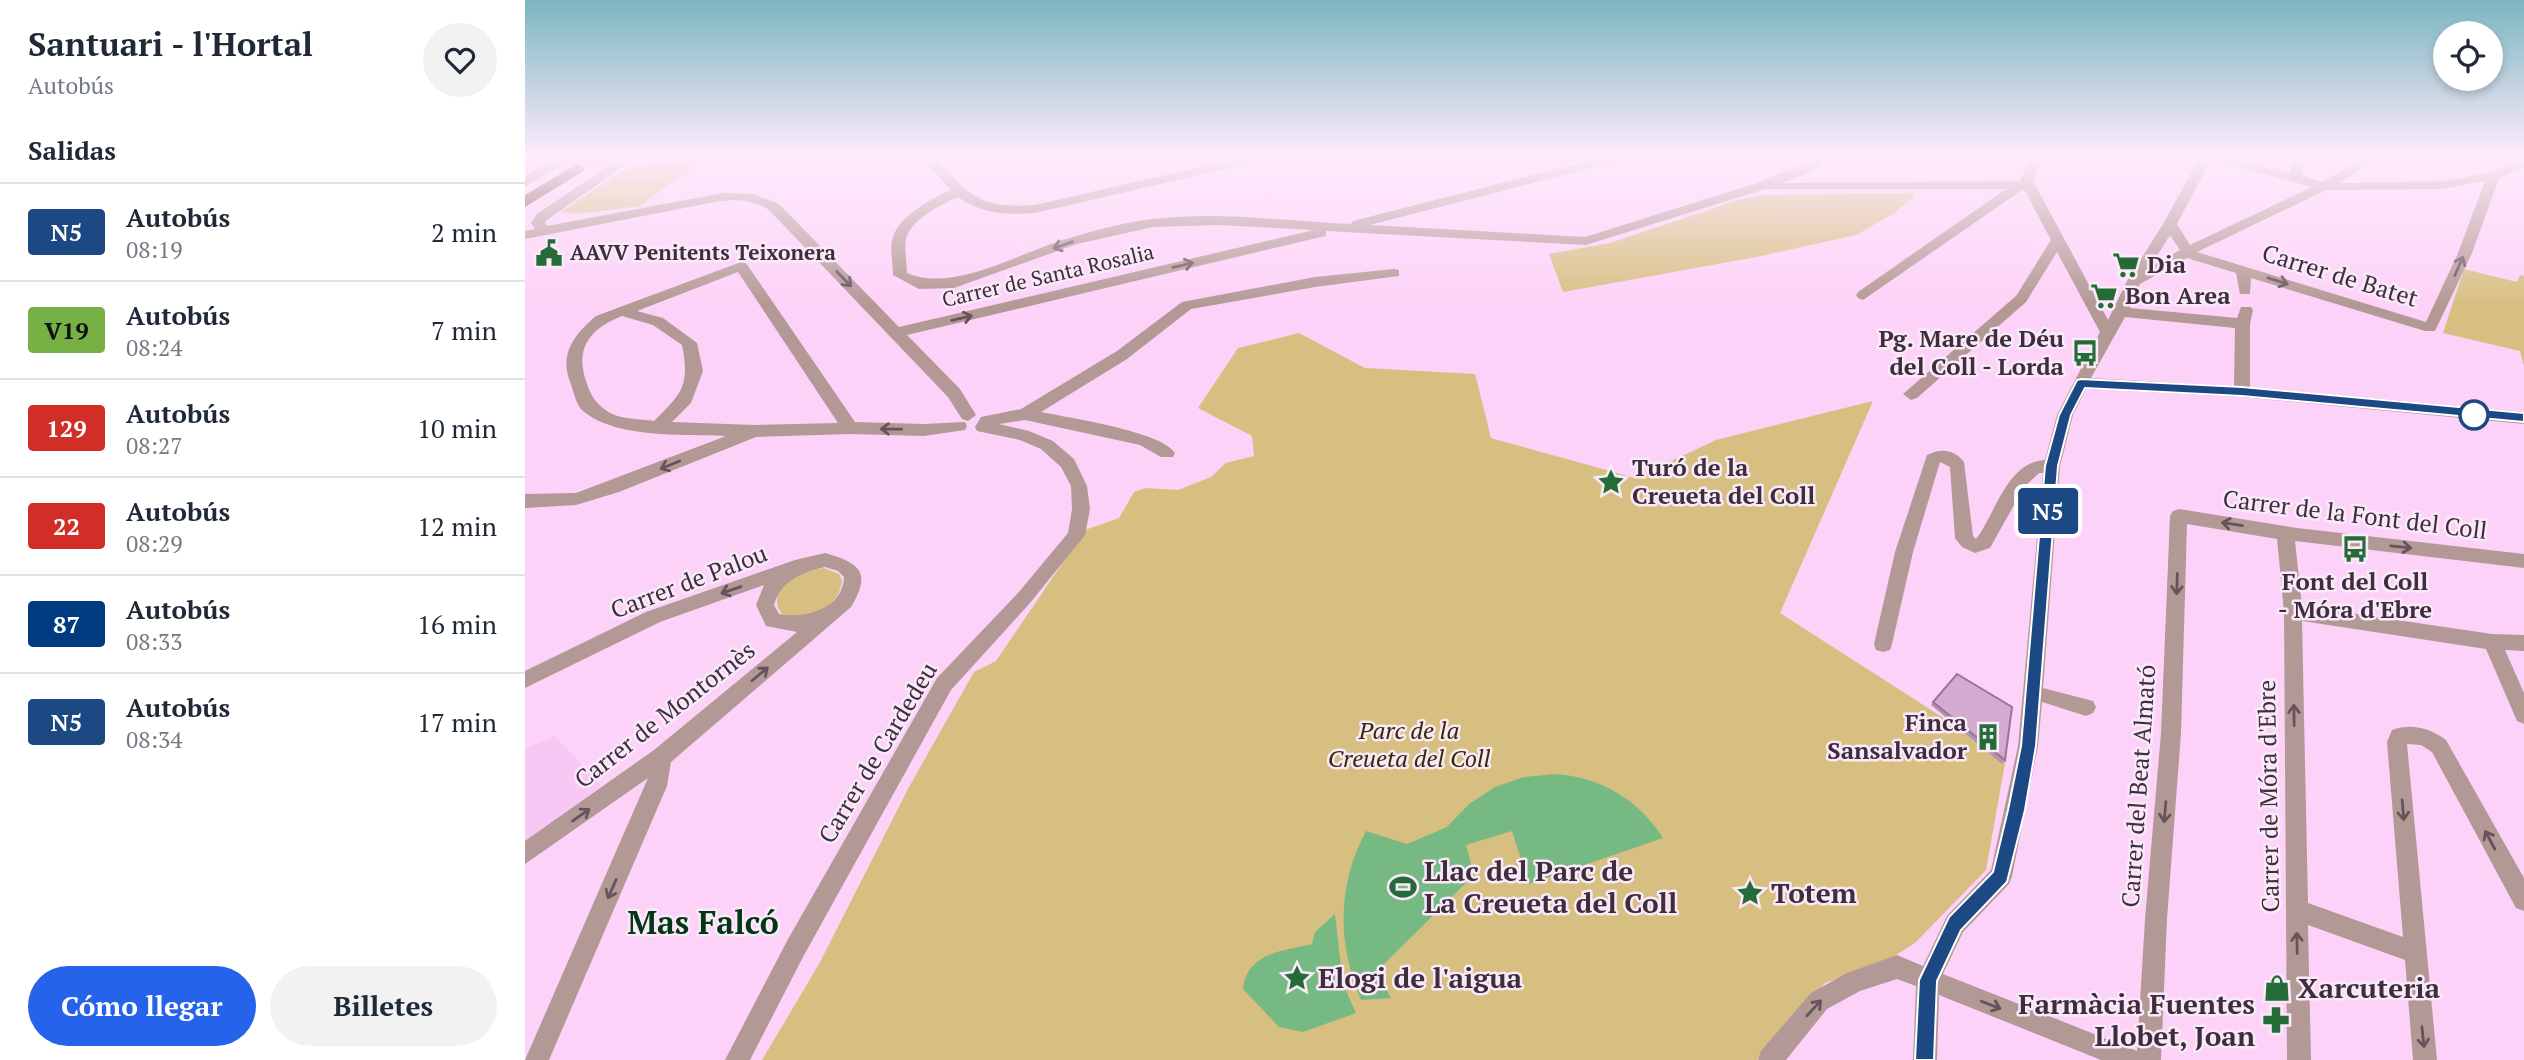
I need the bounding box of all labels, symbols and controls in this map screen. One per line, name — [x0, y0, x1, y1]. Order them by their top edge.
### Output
map controls — [2433, 21, 2503, 91]
button: locate — [2433, 21, 2503, 91]
text: Santuari - l'Hortal — [28, 22, 313, 65]
button: heart — [423, 23, 497, 97]
text: Autobús — [28, 70, 114, 101]
text: Salidas — [28, 133, 116, 167]
text: Autobús — [126, 200, 230, 234]
text: 2 min — [431, 215, 497, 249]
text: N5 — [51, 216, 82, 248]
text: 08:19 — [126, 234, 183, 265]
street label: Carrer de Batet — [2259, 236, 2422, 314]
street label: Carrer de Santa Rosalia — [939, 237, 1157, 313]
public building icon: AAVV Penitents Teixonera — [534, 238, 564, 268]
place label: AAVV Penitents Teixonera — [570, 238, 836, 266]
one-way arrow — [1053, 240, 1075, 252]
place label: Dia — [2147, 248, 2187, 280]
supermarket icon: Dia — [2111, 250, 2141, 280]
one-way arrow — [2453, 256, 2466, 277]
one-way arrow — [1171, 258, 1194, 272]
one-way arrow — [836, 270, 853, 287]
one-way arrow — [2266, 275, 2288, 288]
place label: Bon Area — [2125, 279, 2231, 311]
supermarket icon: Bon Area — [2089, 281, 2119, 311]
text: Autobús — [126, 298, 230, 332]
one-way arrow — [950, 310, 973, 324]
text: 7 min — [431, 313, 497, 347]
text: V19 — [44, 314, 89, 346]
place label: Pg. Mare de Déu del Coll - Lorda — [1878, 322, 2065, 382]
text: 08:24 — [126, 332, 183, 363]
bus stop icon: Pg. Mare de Déu del Coll - Lorda — [2070, 338, 2100, 368]
text: Autobús — [126, 396, 230, 430]
unlabelled marker — [2459, 400, 2489, 430]
text: 10 min — [417, 411, 497, 445]
text: 129 — [46, 412, 87, 444]
one-way arrow — [879, 422, 902, 436]
text: 08:27 — [126, 430, 183, 461]
place label: Turó de la Creueta del Coll — [1632, 451, 1815, 511]
one-way arrow — [660, 459, 681, 472]
place icon: Turó de la Creueta del Coll — [1596, 467, 1626, 497]
street label: Carrer de la Font del Coll — [2221, 482, 2489, 546]
line badge: N5 — [2017, 488, 2079, 534]
text: Autobús — [126, 494, 230, 528]
text: N5 — [2032, 495, 2064, 527]
text: 12 min — [417, 509, 497, 543]
text: 22 — [53, 510, 80, 542]
one-way arrow — [2221, 517, 2244, 530]
text: 08:29 — [126, 528, 183, 559]
bus stop icon: Font del Coll - Móra d'Ebre — [2340, 534, 2370, 564]
street label: Carrer de Palou — [606, 536, 772, 626]
one-way arrow — [2389, 540, 2412, 553]
place label: Font del Coll - Móra d'Ebre — [2278, 565, 2432, 625]
one-way arrow — [2170, 573, 2183, 596]
one-way arrow — [720, 585, 742, 597]
text: Autobús — [126, 592, 230, 626]
text: 16 min — [417, 607, 497, 641]
text: 87 — [53, 608, 80, 640]
text: 08:33 — [126, 626, 183, 657]
street label: Carrer de Montornès — [568, 634, 761, 795]
street label: Carrer de Cardedeu — [810, 656, 944, 849]
street label: Carrer del Beat Almató — [2114, 663, 2162, 908]
one-way arrow — [750, 666, 768, 682]
street label: Carrer de Móra d'Ebre — [2250, 679, 2286, 913]
text: Autobús — [126, 690, 230, 724]
one-way arrow — [2287, 704, 2301, 727]
text: 17 min — [417, 705, 497, 739]
text: N5 — [51, 706, 82, 738]
place label: Finca Sansalvador — [1827, 706, 1968, 766]
park label: Parc de la Creueta del Coll — [1328, 714, 1491, 774]
building icon: Finca Sansalvador — [1973, 722, 2003, 752]
text: 08:34 — [126, 724, 183, 755]
one-way arrow — [2397, 798, 2410, 821]
one-way arrow — [2158, 800, 2171, 822]
one-way arrow — [571, 808, 590, 822]
one-way arrow — [2483, 831, 2497, 851]
place label: Llac del Parc de La Creueta del Coll — [1424, 852, 1677, 921]
sports icon: Llac del Parc de La Creueta del Coll — [1388, 872, 1418, 902]
place label: Totem — [1771, 874, 1857, 911]
one-way arrow — [605, 878, 618, 900]
place icon: Totem — [1735, 878, 1765, 908]
district label: Mas Falcó — [627, 901, 779, 943]
one-way arrow — [2291, 932, 2304, 955]
place label: Elogi de l'aigua — [1318, 959, 1523, 996]
place icon: Elogi de l'aigua — [1282, 963, 1312, 993]
button: Cómo llegar — [28, 966, 256, 1046]
button: Billetes — [270, 966, 497, 1046]
place label: Xarcuteria — [2298, 969, 2441, 1006]
shop icon: Xarcuteria — [2262, 973, 2292, 1003]
place label: Farmàcia Fuentes Llobet, Joan — [2018, 985, 2255, 1054]
one-way arrow — [1805, 1000, 1822, 1018]
one-way arrow — [1980, 1000, 2002, 1013]
pharmacy icon: Farmàcia Fuentes Llobet, Joan — [2261, 1005, 2291, 1035]
one-way arrow — [2417, 1025, 2430, 1048]

